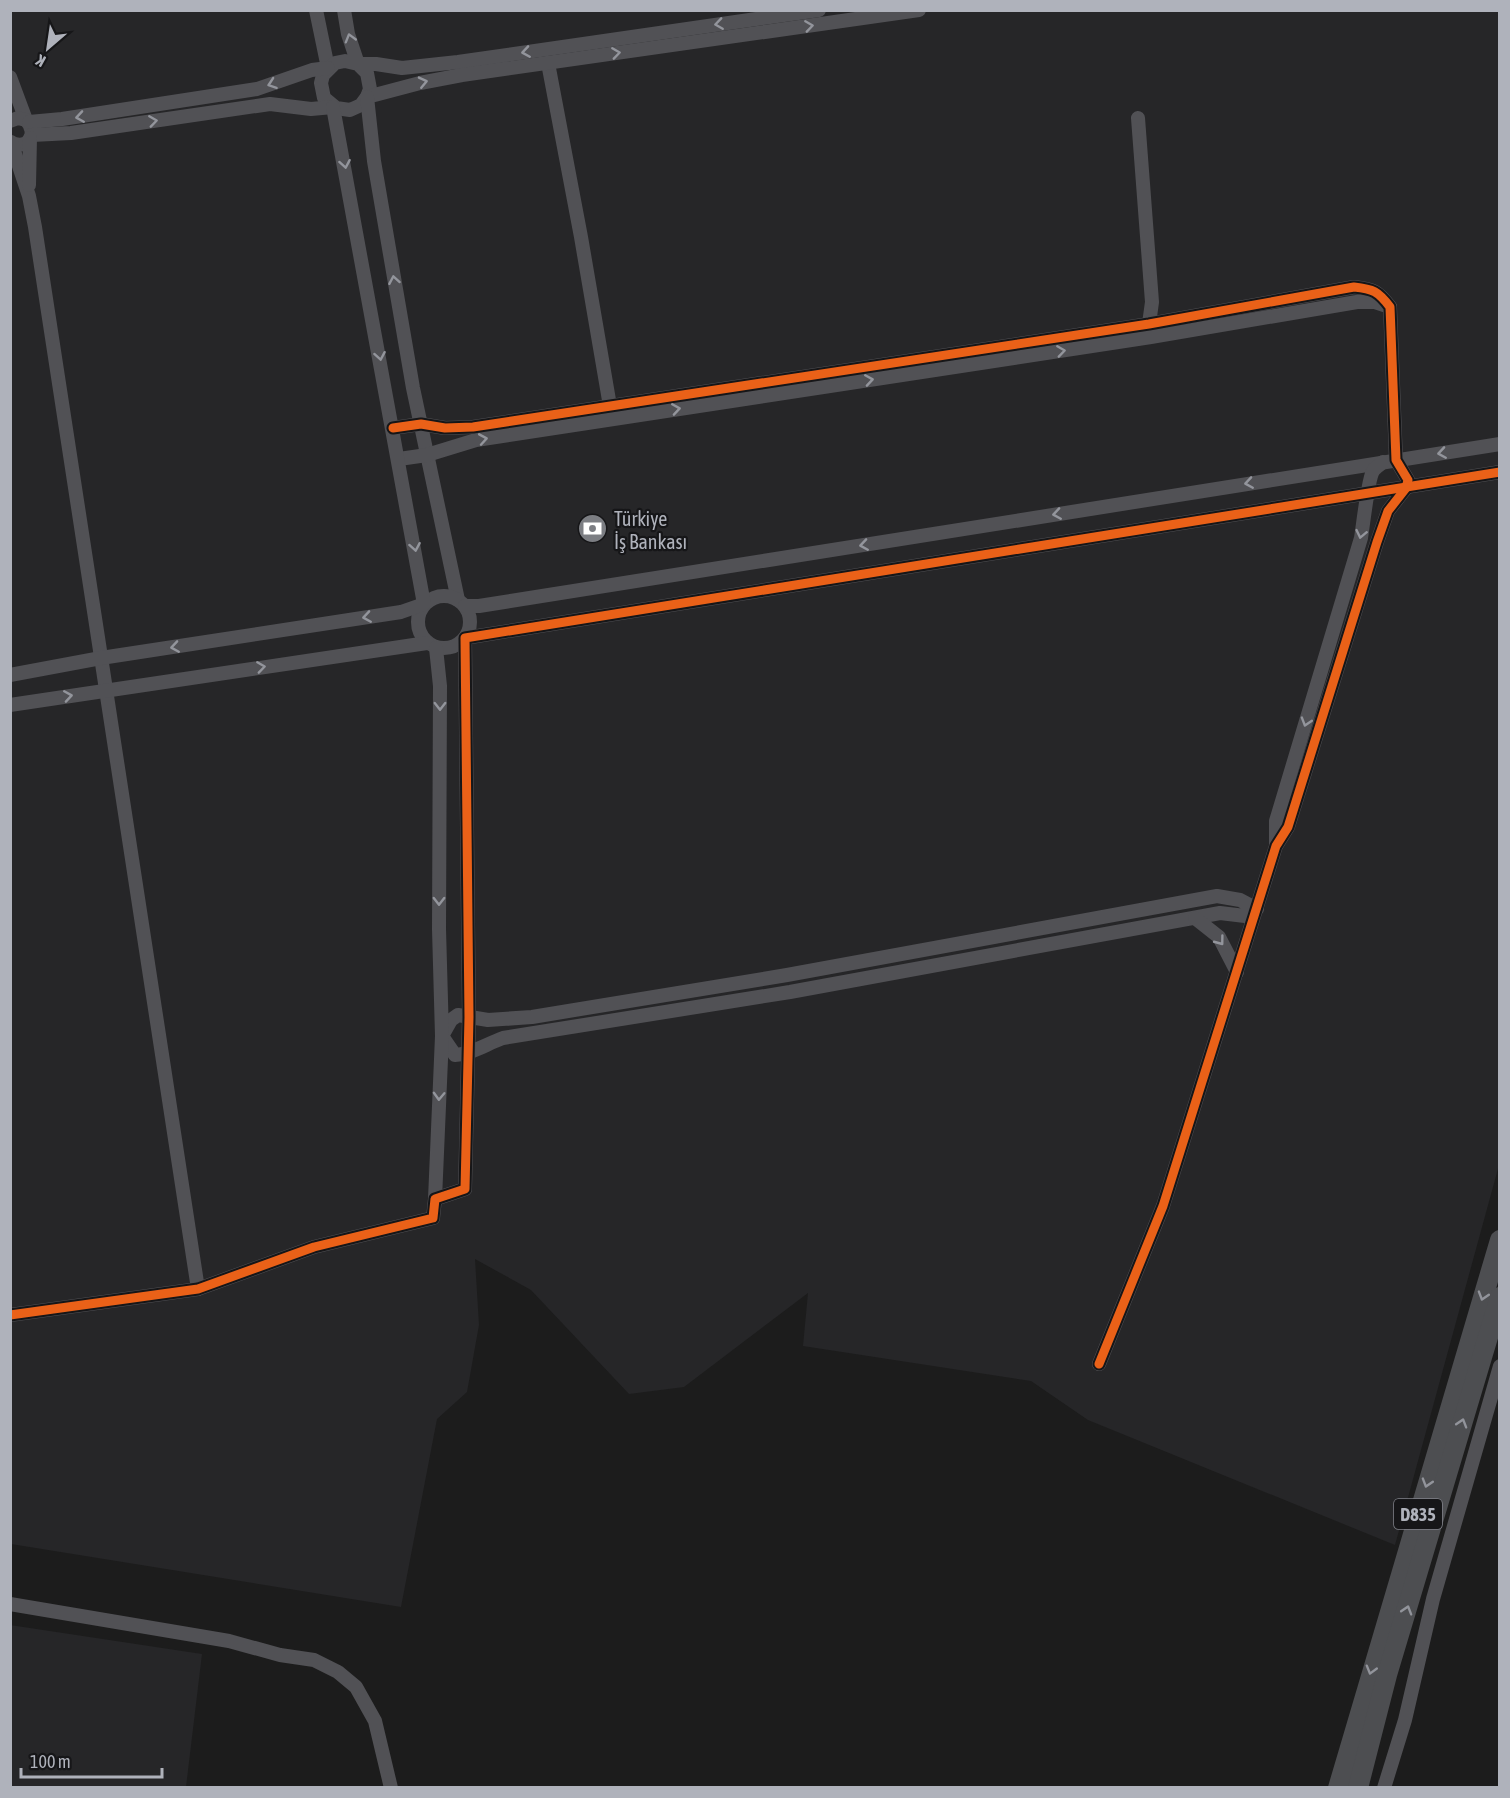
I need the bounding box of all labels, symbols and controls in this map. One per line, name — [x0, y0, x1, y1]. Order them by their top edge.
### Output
north arrow — [18, 18, 78, 78]
one-way arrow — [715, 18, 724, 30]
one-way arrow — [804, 20, 814, 32]
one-way arrow — [345, 33, 357, 44]
one-way arrow — [521, 45, 531, 57]
one-way arrow — [611, 48, 620, 60]
text: K — [33, 51, 49, 71]
one-way arrow — [267, 76, 278, 89]
one-way arrow — [418, 77, 428, 90]
one-way arrow — [75, 110, 84, 122]
one-way arrow — [148, 115, 157, 127]
one-way arrow — [338, 158, 351, 168]
one-way arrow — [389, 275, 401, 284]
one-way arrow — [1057, 345, 1066, 357]
one-way arrow — [373, 350, 386, 360]
one-way arrow — [864, 374, 873, 386]
one-way arrow — [671, 404, 681, 416]
one-way arrow — [479, 434, 488, 446]
one-way arrow — [1437, 446, 1446, 458]
one-way arrow — [1244, 477, 1254, 489]
place label: Türkiye İş Bankası — [614, 507, 687, 553]
one-way arrow — [1052, 507, 1062, 520]
bank icon: Türkiye İş Bankası — [577, 513, 609, 545]
one-way arrow — [1355, 529, 1368, 539]
one-way arrow — [859, 538, 869, 550]
one-way arrow — [408, 542, 421, 552]
one-way arrow — [363, 610, 372, 622]
one-way arrow — [170, 640, 179, 652]
one-way arrow — [257, 662, 266, 674]
one-way arrow — [64, 690, 73, 702]
one-way arrow — [434, 701, 446, 710]
one-way arrow — [1301, 716, 1313, 726]
one-way arrow — [433, 896, 445, 905]
one-way arrow — [1213, 935, 1224, 946]
one-way arrow — [433, 1091, 446, 1100]
one-way arrow — [1478, 1290, 1490, 1301]
one-way arrow — [1455, 1418, 1467, 1429]
one-way arrow — [1422, 1477, 1434, 1488]
road number: D835 — [1394, 1499, 1442, 1529]
one-way arrow — [1400, 1605, 1412, 1616]
one-way arrow — [1366, 1664, 1378, 1675]
scale bar — [21, 1741, 162, 1779]
text: 100 m — [30, 1751, 71, 1772]

